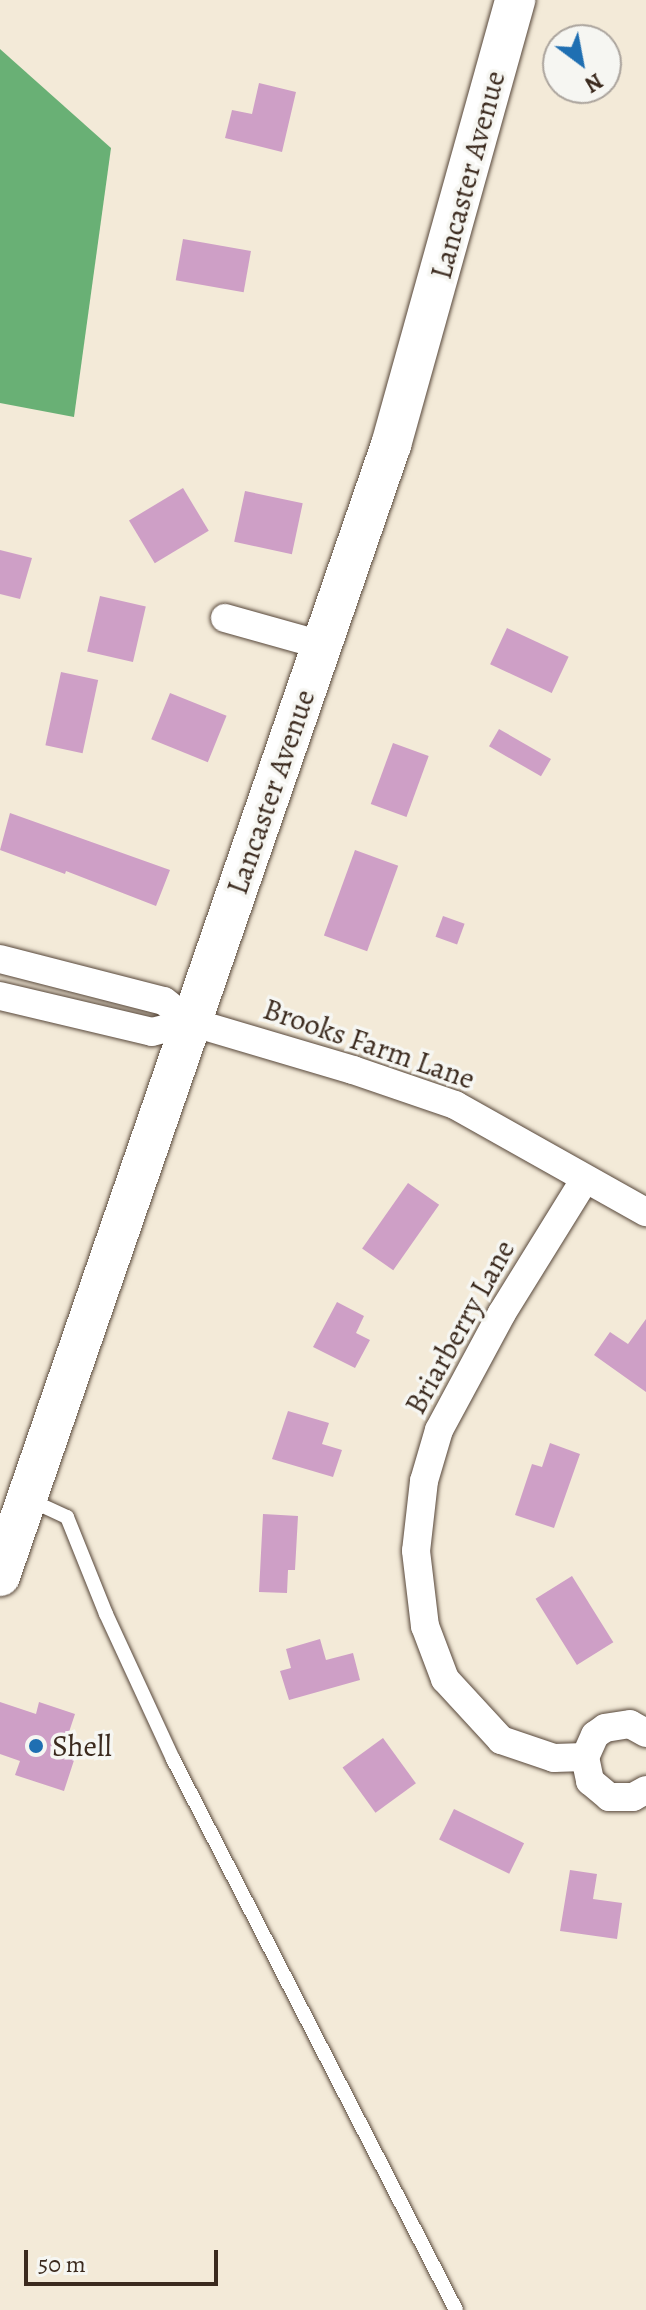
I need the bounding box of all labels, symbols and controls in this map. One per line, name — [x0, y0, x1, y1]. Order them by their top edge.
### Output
north arrow — [542, 24, 622, 104]
text: N — [579, 66, 608, 100]
street label: Lancaster Avenue — [423, 67, 513, 283]
street label: Lancaster Avenue — [219, 685, 323, 899]
street label: Brooks Farm Lane — [259, 991, 479, 1097]
street label: Briarberry Lane — [397, 1234, 523, 1420]
place label: Shell — [52, 1728, 112, 1764]
marker: Shell — [27, 1737, 45, 1755]
scale bar — [28, 2234, 222, 2284]
text: 50 m — [38, 2248, 86, 2280]

